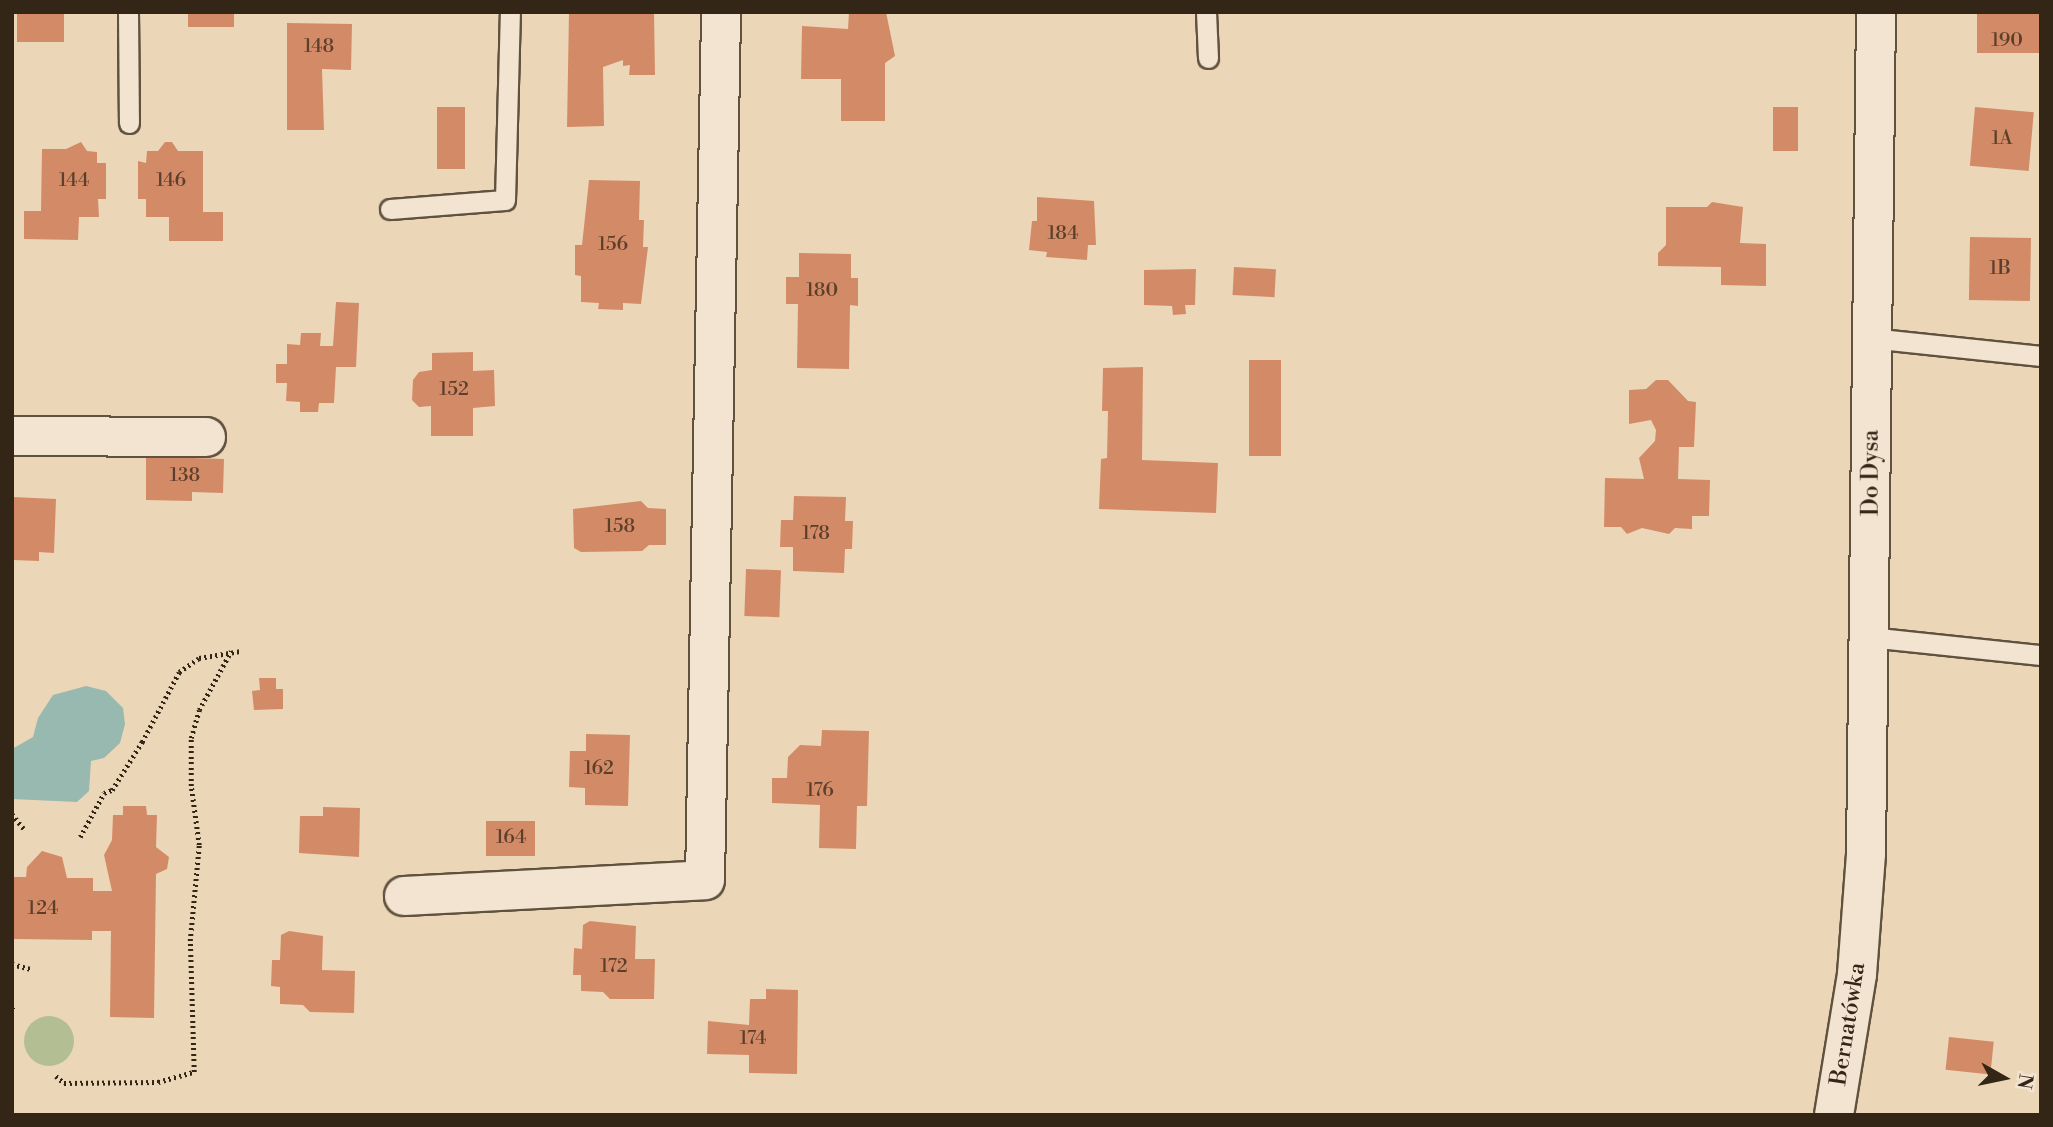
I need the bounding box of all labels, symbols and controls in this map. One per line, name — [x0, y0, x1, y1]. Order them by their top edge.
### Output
house number: 190 — [1991, 30, 2023, 52]
house number: 148 — [304, 36, 334, 58]
house number: 1A — [1991, 128, 2013, 150]
house number: 144 — [59, 170, 89, 192]
house number: 146 — [156, 170, 186, 192]
house number: 184 — [1047, 223, 1079, 245]
house number: 156 — [598, 234, 628, 256]
house number: 1B — [1989, 258, 2011, 280]
house number: 180 — [806, 280, 838, 302]
house number: 152 — [439, 379, 469, 401]
street label: Do Dysa — [1857, 430, 1885, 516]
house number: 138 — [170, 465, 200, 487]
house number: 158 — [605, 516, 635, 538]
house number: 178 — [802, 523, 830, 545]
house number: 162 — [584, 758, 614, 780]
house number: 176 — [806, 780, 834, 802]
house number: 164 — [496, 827, 526, 849]
house number: 124 — [28, 898, 58, 920]
house number: 172 — [600, 956, 628, 978]
street label: Bernatówka — [1825, 961, 1871, 1087]
house number: 174 — [739, 1028, 767, 1050]
north arrow — [1969, 1043, 2039, 1113]
text: N — [2012, 1072, 2038, 1091]

